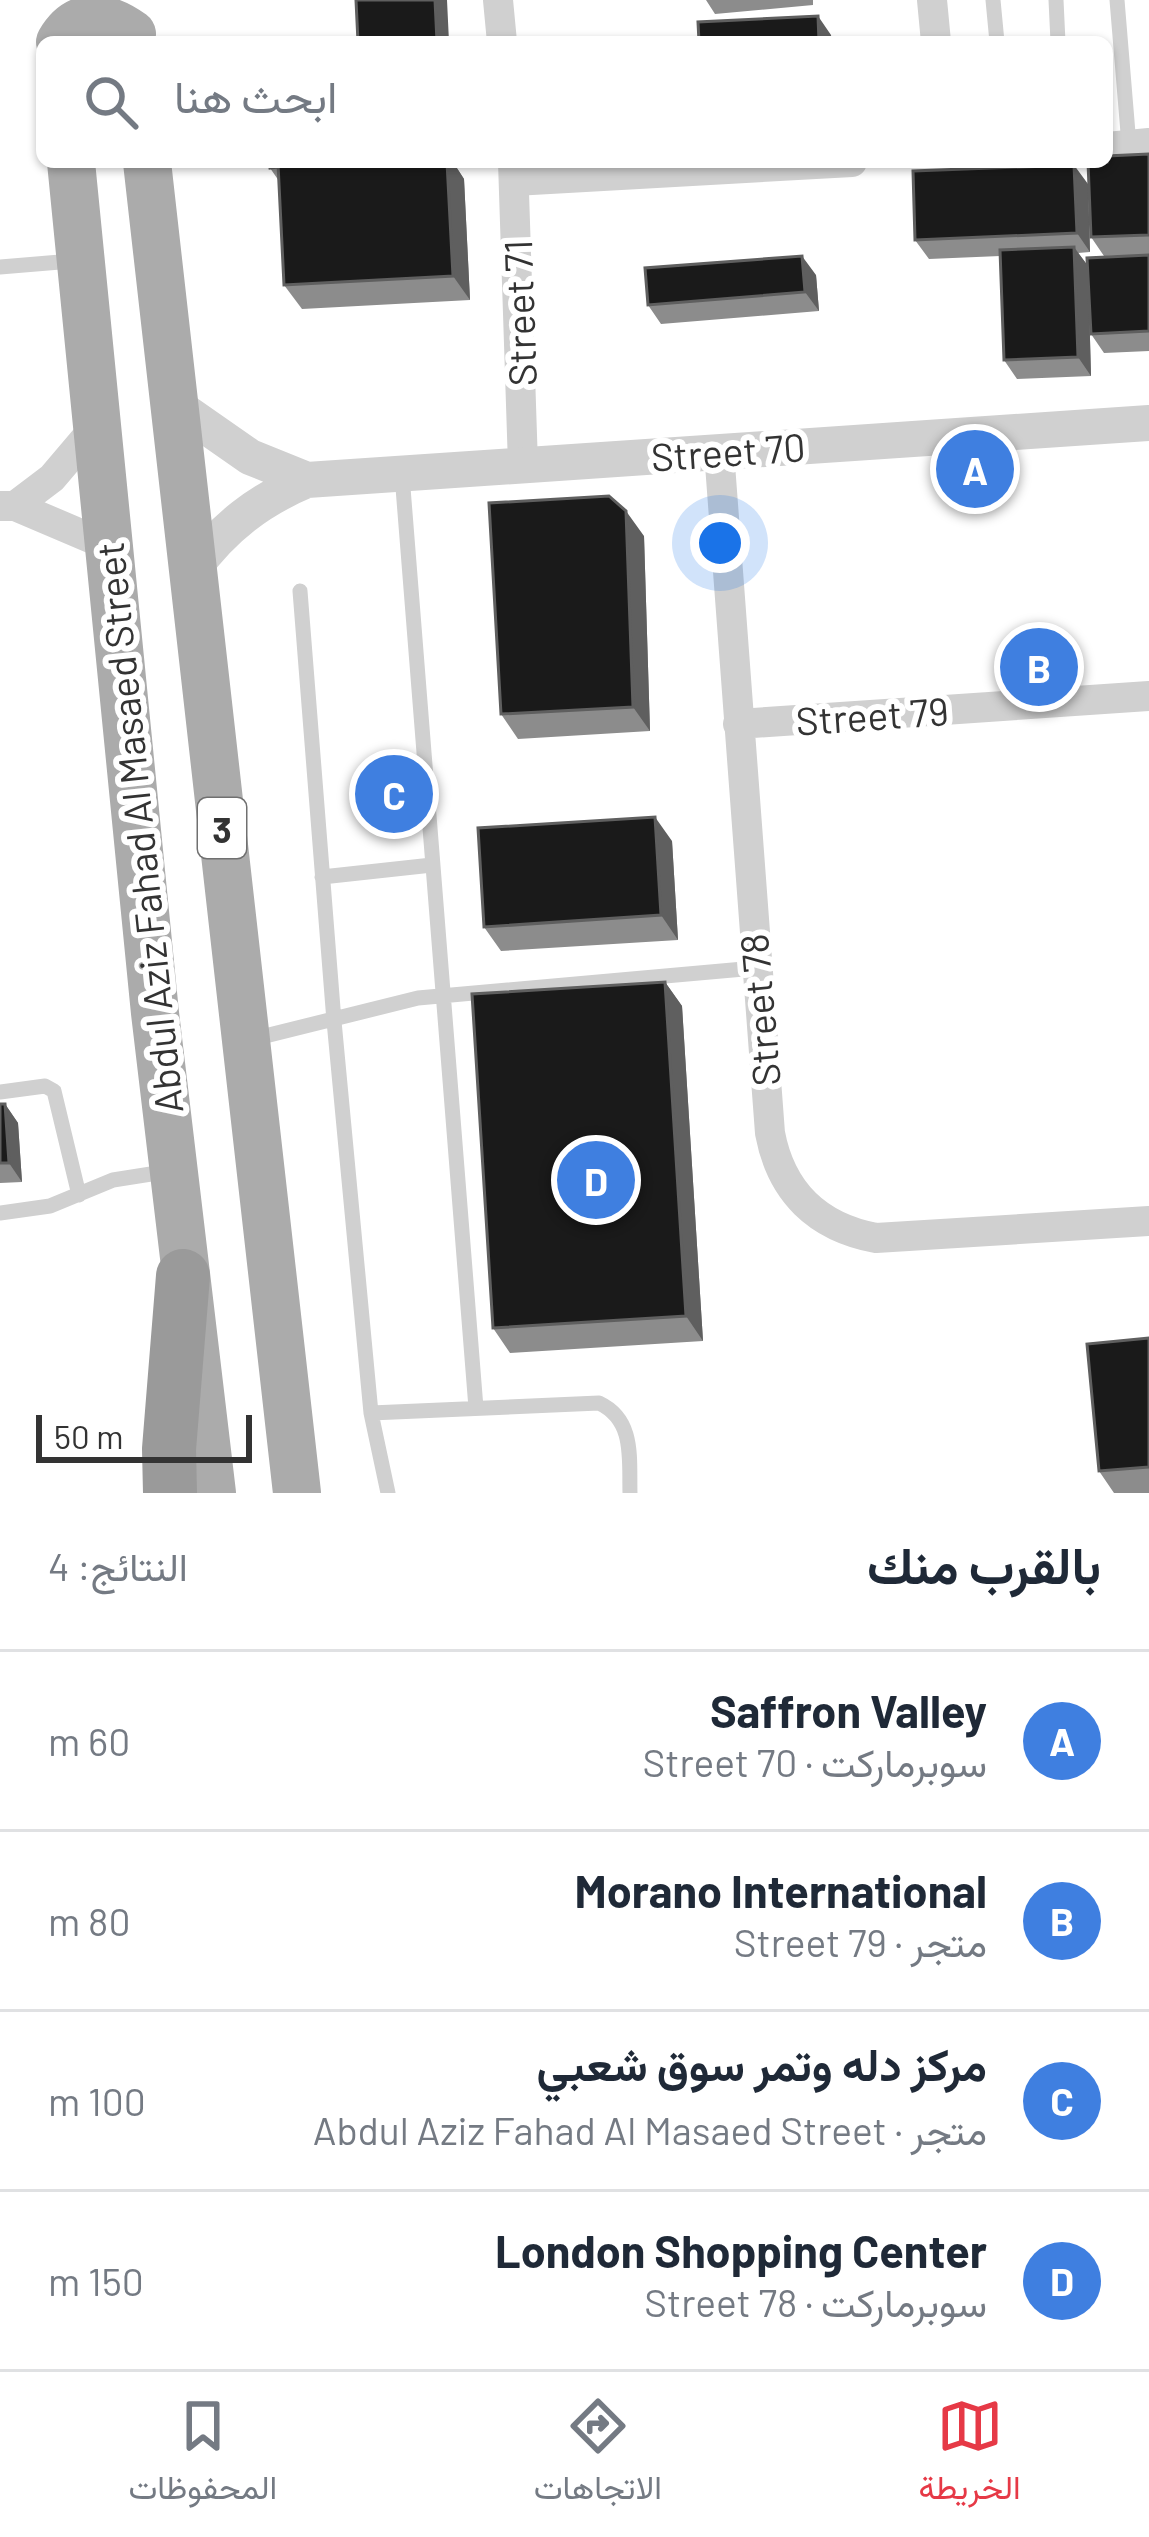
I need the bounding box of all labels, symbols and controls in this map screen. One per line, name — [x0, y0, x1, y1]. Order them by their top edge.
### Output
search box — [36, 36, 1113, 168]
text: ابحث هنا — [174, 68, 337, 122]
icon: search — [78, 69, 144, 135]
street label: Street 71 — [493, 239, 545, 387]
street label: Street 70 — [649, 422, 807, 480]
pin: A — [936, 424, 1014, 514]
your location — [690, 513, 750, 573]
street label: Abdul Aziz Fahad Al Masaed Street — [85, 540, 191, 1116]
pin: B — [1000, 622, 1078, 712]
street label: Street 79 — [794, 686, 950, 744]
pin: C — [355, 749, 433, 839]
road number: 3 — [198, 798, 246, 858]
street label: Street 78 — [729, 932, 789, 1088]
pin: D — [557, 1135, 635, 1225]
scale bar — [36, 1409, 252, 1462]
text: 50 m — [54, 1416, 124, 1456]
text: بالقرب منك — [867, 1533, 1101, 1594]
text: النتائج: 4 — [48, 1542, 188, 1589]
text: Saffron Valley — [710, 1683, 987, 1737]
text: 60 m — [48, 1717, 130, 1764]
text: A — [1049, 1717, 1075, 1764]
text: سوبرماركت · Street 70 — [643, 1738, 987, 1785]
text: Morano International — [575, 1863, 987, 1917]
text: 80 m — [48, 1897, 130, 1944]
text: B — [1050, 1897, 1074, 1944]
text: متجر · Street 79 — [734, 1918, 987, 1965]
text: مركز دله وتمر سوق شعبي — [537, 2036, 987, 2090]
text: 100 m — [48, 2077, 146, 2124]
text: C — [1050, 2077, 1074, 2124]
text: متجر · Abdul Aziz Fahad Al Masaed Street — [313, 2106, 987, 2153]
text: London Shopping Center — [495, 2223, 987, 2277]
text: 150 m — [48, 2257, 144, 2304]
text: D — [1050, 2257, 1074, 2304]
text: سوبرماركت · Street 78 — [644, 2278, 987, 2325]
tab: المحفوظات — [128, 2393, 277, 2517]
tab: الاتجاهات — [534, 2393, 662, 2517]
tab: الخريطة — [919, 2393, 1021, 2517]

